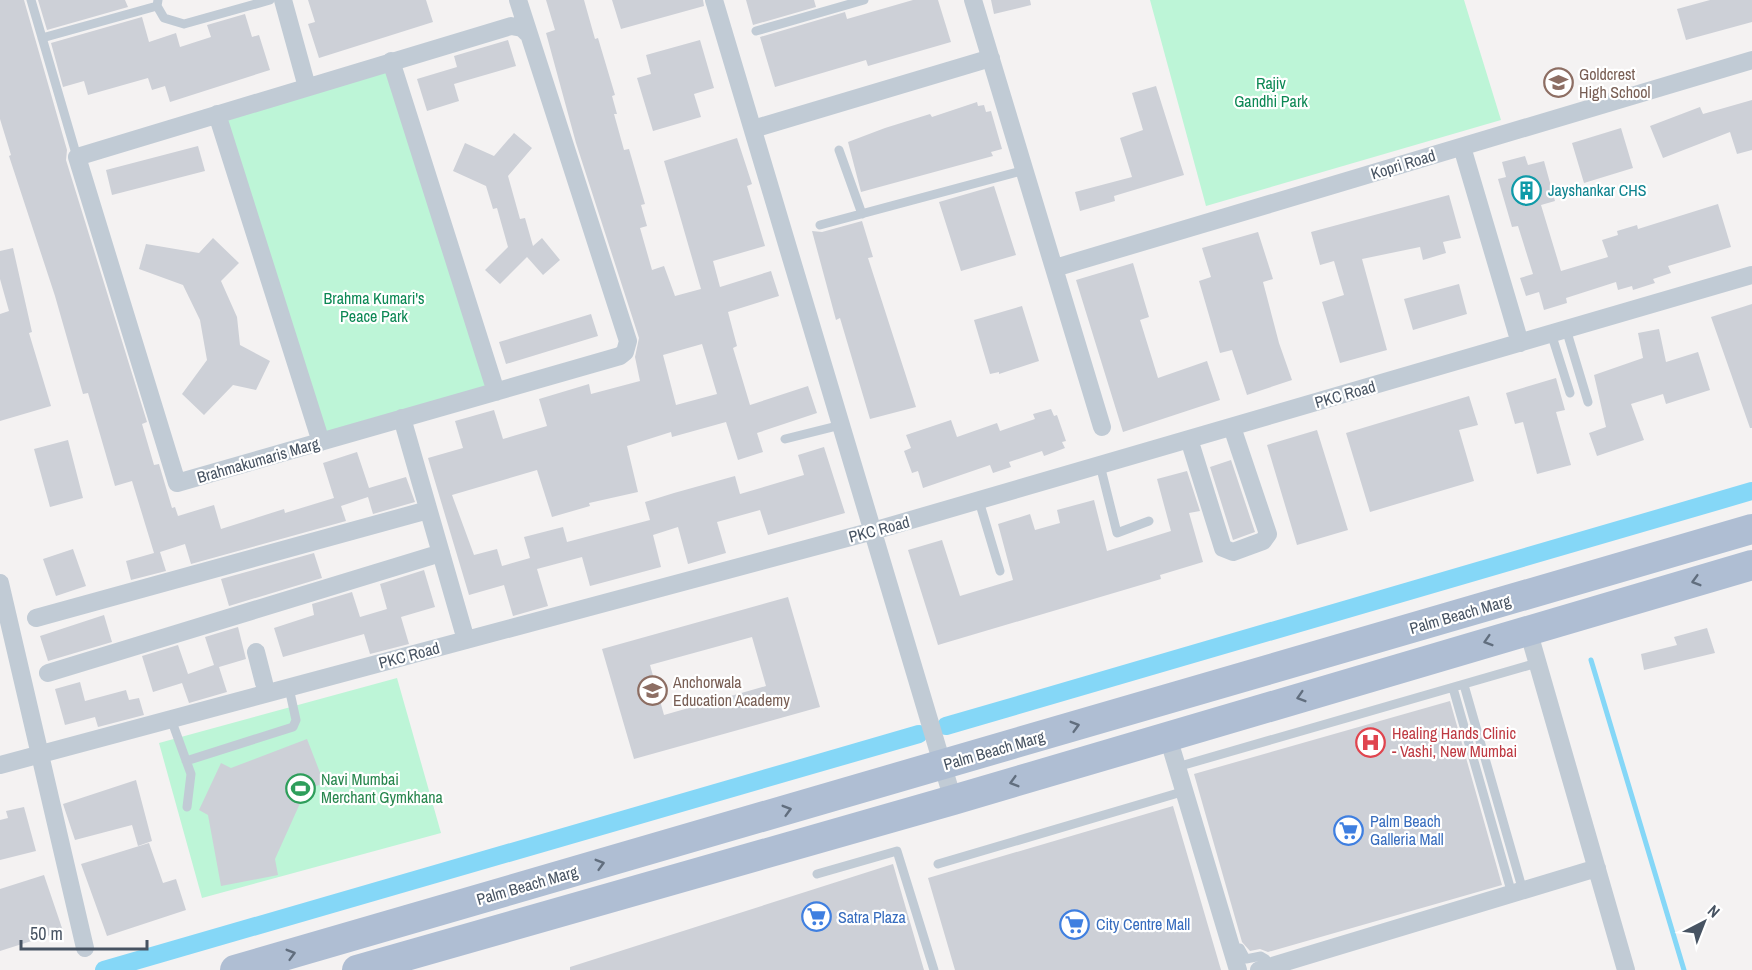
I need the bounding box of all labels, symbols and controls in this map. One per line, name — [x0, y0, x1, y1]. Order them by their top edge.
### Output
place label: Goldcrest High School — [1579, 63, 1651, 103]
school or university icon: Goldcrest High School — [1542, 67, 1574, 99]
park label: Rajiv Gandhi Park — [1234, 72, 1308, 112]
street label: Kopri Road — [1368, 144, 1438, 184]
building icon: Jayshankar CHS — [1511, 174, 1543, 206]
place label: Jayshankar CHS — [1548, 179, 1647, 201]
park label: Brahma Kumari's Peace Park — [324, 287, 424, 327]
street label: PKC Road — [1312, 375, 1378, 413]
street label: Brahmakumaris Marg — [194, 432, 322, 488]
street label: PKC Road — [846, 510, 912, 548]
one-way arrow — [1691, 574, 1701, 587]
street label: Palm Beach Marg — [1407, 589, 1514, 639]
one-way arrow — [1483, 634, 1494, 646]
street label: PKC Road — [376, 636, 442, 674]
place label: Anchorwala Education Academy — [672, 671, 790, 711]
school or university icon: Anchorwala Education Academy — [636, 675, 668, 707]
one-way arrow — [1296, 690, 1307, 702]
one-way arrow — [1070, 721, 1080, 734]
place label: Healing Hands Clinic - Vashi, New Mumbai — [1392, 722, 1517, 762]
street label: Palm Beach Marg — [941, 725, 1048, 775]
hospital icon: Healing Hands Clinic - Vashi, New Mumbai — [1355, 726, 1387, 758]
place label: Navi Mumbai Merchant Gymkhana — [321, 768, 443, 808]
sports icon: Navi Mumbai Merchant Gymkhana — [284, 772, 316, 804]
one-way arrow — [1009, 775, 1020, 787]
one-way arrow — [781, 805, 792, 817]
place label: Palm Beach Galleria Mall — [1370, 810, 1444, 850]
supermarket icon: Palm Beach Galleria Mall — [1333, 814, 1365, 846]
one-way arrow — [595, 859, 605, 872]
street label: Palm Beach Marg — [474, 860, 581, 910]
north arrow — [1674, 892, 1734, 952]
text: N — [1703, 900, 1725, 922]
supermarket icon: Satra Plaza — [801, 901, 833, 933]
place label: Satra Plaza — [838, 906, 907, 928]
supermarket icon: City Centre Mall — [1059, 908, 1091, 940]
scale bar — [21, 913, 147, 951]
place label: City Centre Mall — [1096, 913, 1190, 935]
text: 50 m — [30, 921, 63, 946]
one-way arrow — [285, 949, 296, 961]

